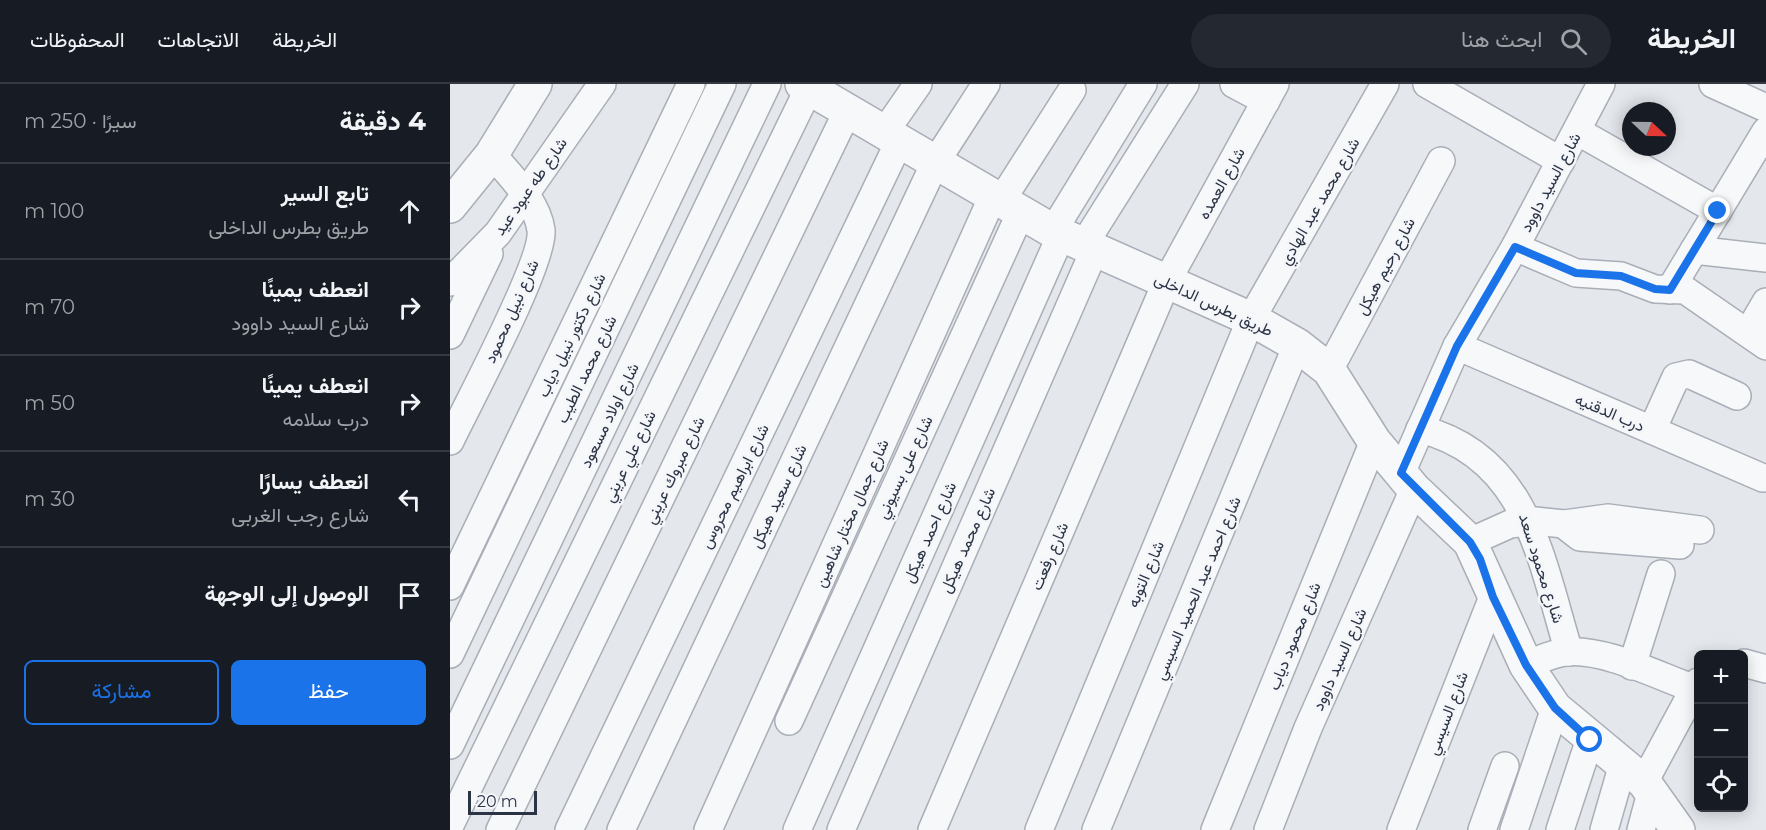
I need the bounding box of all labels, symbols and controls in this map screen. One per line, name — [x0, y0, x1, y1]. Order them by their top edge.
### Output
search box — [1191, 14, 1611, 68]
text: الخريطة — [1647, 21, 1736, 55]
icon: search — [1557, 25, 1590, 58]
text: ابحث هنا — [1461, 26, 1542, 53]
text: المحفوظات — [30, 27, 125, 52]
text: الاتجاهات — [158, 27, 239, 52]
text: الخريطة — [272, 27, 337, 52]
north arrow — [1622, 102, 1676, 156]
text: 4 دقيقة — [339, 105, 426, 137]
text: سيرًا · 250 m — [24, 109, 137, 133]
street label: شارع السيد داوود — [1516, 129, 1586, 236]
street label: شارع طه عبود عيد — [490, 134, 573, 240]
street label: شارع محمد عبد الهادي — [1275, 134, 1367, 270]
street label: شارع العمده — [1194, 144, 1251, 223]
text: تابع السير — [281, 180, 369, 207]
icon: ahead — [393, 195, 426, 228]
route end — [1704, 197, 1730, 223]
text: 100 m — [24, 199, 84, 223]
street label: شارع رحيم هيكل — [1352, 214, 1421, 319]
text: طريق بطرس الداخلى — [209, 215, 369, 239]
street label: شارع نبيل محمود — [480, 257, 545, 367]
street label: طريق بطرس الداخلى — [1151, 269, 1276, 341]
street label: شارع دكتور نبيل دياب — [533, 270, 612, 401]
text: انعطف يمينًا — [261, 276, 369, 303]
icon: right — [393, 291, 426, 324]
text: 70 m — [24, 295, 75, 319]
text: شارع السيد داوود — [232, 311, 369, 335]
street label: شارع محمد الطيب — [552, 312, 623, 427]
street label: شارع اولاد مسعود — [576, 360, 645, 472]
text: انعطف يمينًا — [261, 372, 369, 399]
icon: right — [393, 387, 426, 420]
street label: درب الدقنيه — [1572, 389, 1647, 437]
text: 50 m — [24, 391, 75, 415]
text: درب سلامه — [283, 407, 369, 431]
street label: شارع علي عريني — [599, 407, 663, 507]
street label: شارع مبروك عريني — [640, 413, 712, 529]
street label: شارع على بسيوني — [872, 413, 940, 523]
street label: شارع ابراهيم محروس — [696, 421, 775, 552]
street label: شارع جمال مختار شاهين — [810, 436, 895, 591]
street label: شارع سعيد هيكل — [746, 441, 813, 552]
text: انعطف يسارًا — [259, 468, 369, 495]
street label: شارع احمد هيكل — [899, 479, 962, 586]
icon: left — [393, 483, 426, 516]
street label: شارع محمد هيكل — [936, 484, 1001, 597]
text: 30 m — [24, 487, 75, 511]
street label: شارع احمد عبد الحميد السيسي — [1150, 493, 1249, 684]
text: شارع رجب الغربى — [231, 503, 369, 527]
street label: شارع محمود سعد — [1513, 511, 1568, 626]
street label: شارع رفعت — [1027, 519, 1074, 594]
street label: شارع التوبه — [1123, 538, 1170, 611]
icon: arrive — [393, 579, 426, 612]
street label: شارع محمود دياب — [1264, 579, 1327, 694]
text: الوصول إلى الوجهة — [204, 580, 369, 607]
street label: شارع السيد داوود — [1308, 605, 1372, 714]
map controls — [1694, 650, 1748, 812]
button: + — [1694, 650, 1748, 704]
button: مشاركة — [24, 660, 219, 725]
button: حفظ — [231, 660, 426, 725]
street label: شارع السيسي — [1423, 669, 1476, 759]
button: − — [1694, 704, 1748, 758]
route start — [1576, 726, 1602, 752]
button: locate — [1694, 758, 1748, 812]
scale bar — [468, 788, 537, 816]
text: 20 m — [477, 792, 518, 811]

